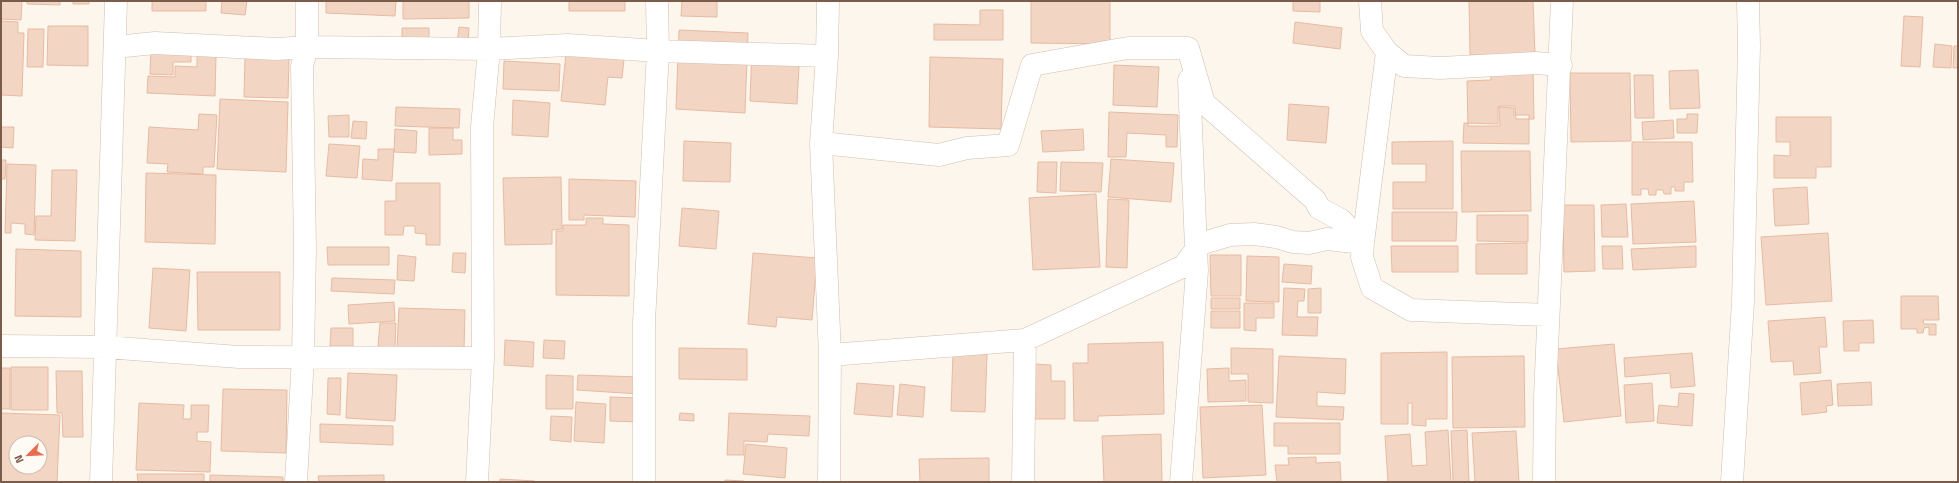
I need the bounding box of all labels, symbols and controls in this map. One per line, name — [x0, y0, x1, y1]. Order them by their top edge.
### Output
north arrow — [8, 435, 48, 475]
text: N — [10, 452, 28, 466]

